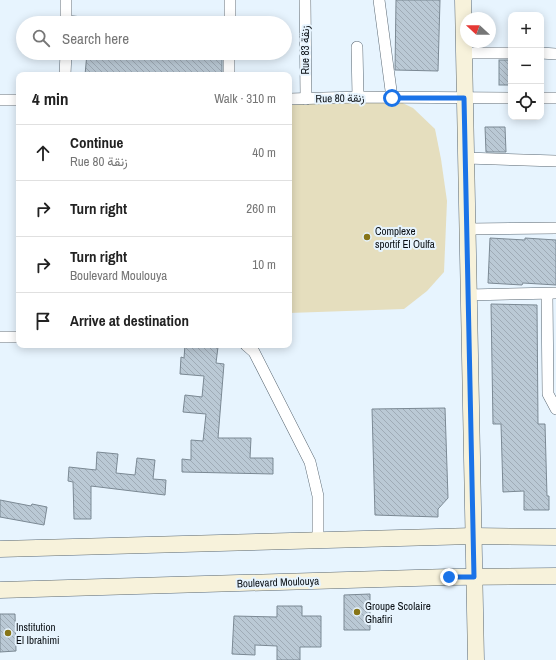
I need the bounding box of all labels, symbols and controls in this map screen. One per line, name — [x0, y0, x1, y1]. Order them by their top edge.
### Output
north arrow — [460, 12, 496, 48]
map controls — [508, 12, 544, 120]
button: + — [508, 12, 544, 48]
search box — [16, 16, 292, 60]
street label: Rue 83 زنقة — [298, 25, 312, 74]
icon: search — [30, 27, 52, 49]
text: Search here — [62, 28, 129, 49]
button: − — [508, 48, 544, 84]
button: locate — [508, 84, 544, 120]
text: 4 min — [32, 87, 68, 110]
route start — [383, 89, 401, 107]
text: Walk · 310 m — [214, 90, 276, 107]
street label: Rue 80 زنقة — [315, 91, 365, 105]
text: Continue — [70, 132, 123, 153]
icon: ahead — [32, 142, 54, 164]
text: 40 m — [252, 144, 276, 161]
text: Rue 80 زنقة — [70, 153, 128, 170]
icon: right — [32, 198, 54, 220]
text: Turn right — [70, 198, 127, 219]
text: 260 m — [246, 200, 276, 217]
place label: Complexe sportif El Oulfa — [375, 224, 435, 251]
marker: Complexe sportif El Oulfa — [362, 232, 372, 242]
text: Turn right — [70, 246, 127, 267]
icon: right — [32, 254, 54, 276]
text: 10 m — [252, 256, 276, 273]
text: Boulevard Moulouya — [70, 267, 167, 284]
icon: arrive — [32, 310, 54, 332]
text: Arrive at destination — [70, 310, 189, 331]
route end — [440, 568, 458, 586]
street label: Boulevard Moulouya — [237, 574, 319, 590]
place label: Groupe Scolaire Ghafiri — [365, 599, 431, 626]
marker: Groupe Scolaire Ghafiri — [352, 607, 362, 617]
place label: Institution El Ibrahimi — [16, 620, 60, 647]
marker: Institution El Ibrahimi — [3, 628, 13, 638]

